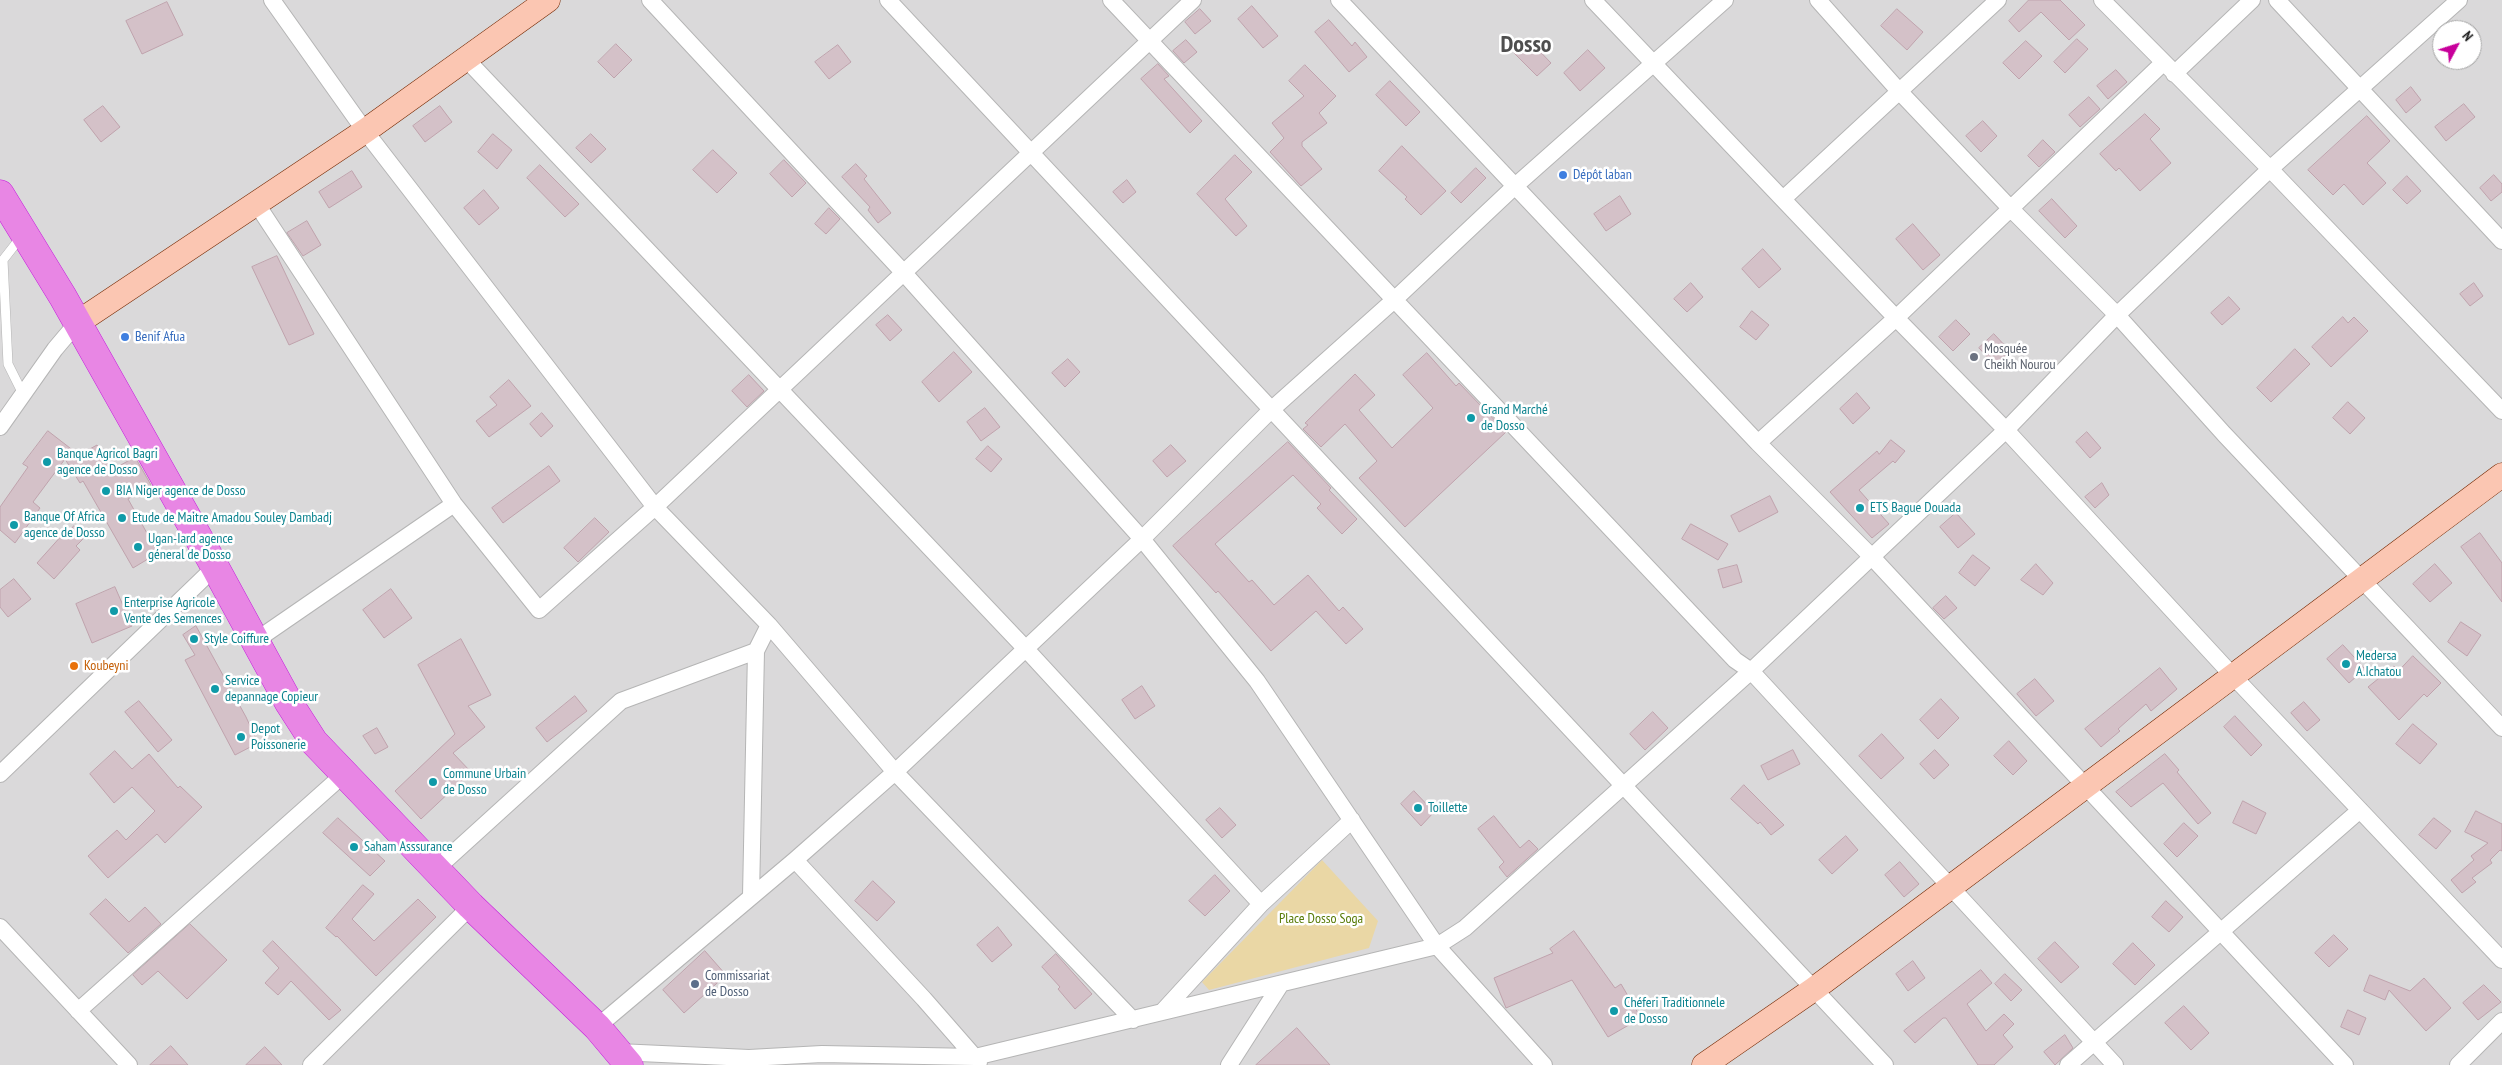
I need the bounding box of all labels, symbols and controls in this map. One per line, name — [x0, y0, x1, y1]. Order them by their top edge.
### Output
north arrow — [2432, 20, 2482, 70]
text: N — [2458, 27, 2477, 45]
district label: Dosso — [1501, 31, 1551, 59]
place label: Dépôt laban — [1573, 167, 1632, 183]
marker: Dépôt laban — [1557, 169, 1569, 181]
place label: Benif Afua — [135, 329, 185, 345]
marker: Benif Afua — [119, 331, 131, 343]
place label: Mosquée Cheikh Nourou — [1984, 341, 2056, 374]
marker: Mosquée Cheikh Nourou — [1968, 351, 1980, 363]
place label: Grand Marché de Dosso — [1481, 402, 1548, 434]
marker: Grand Marché de Dosso — [1465, 412, 1477, 424]
place label: Banque Agricol Bagri agence de Dosso — [57, 446, 158, 478]
marker: Banque Agricol Bagri agence de Dosso — [41, 456, 53, 468]
place label: BIA Niger agence de Dosso — [116, 483, 245, 499]
marker: BIA Niger agence de Dosso — [100, 485, 112, 497]
place label: ETS Bague Douada — [1870, 500, 1961, 516]
marker: ETS Bague Douada — [1854, 502, 1866, 514]
place label: Banque Of Africa agence de Dosso — [24, 509, 105, 542]
place label: Etude de Maitre Amadou Souley Dambadj — [132, 510, 332, 526]
marker: Etude de Maitre Amadou Souley Dambadj — [116, 512, 128, 524]
marker: Banque Of Africa agence de Dosso — [8, 519, 20, 531]
place label: Ugan-Iard agence géneral de Dosso — [148, 531, 233, 564]
marker: Ugan-Iard agence géneral de Dosso — [132, 541, 144, 553]
place label: Enterprise Agricole Vente des Semences — [124, 595, 222, 628]
marker: Enterprise Agricole Vente des Semences — [108, 605, 120, 617]
place label: Style Coiffure — [204, 631, 269, 647]
marker: Style Coiffure — [188, 633, 200, 645]
place label: Medersa A.Ichatou — [2356, 648, 2401, 680]
place label: Koubeyni — [84, 658, 129, 674]
marker: Medersa A.Ichatou — [2340, 658, 2352, 670]
marker: Koubeyni — [68, 660, 80, 672]
place label: Service depannage Copieur — [225, 673, 318, 706]
marker: Service depannage Copieur — [209, 683, 221, 695]
place label: Depot Poissonerie — [251, 721, 306, 754]
marker: Depot Poissonerie — [235, 731, 247, 743]
place label: Commune Urbain de Dosso — [443, 766, 526, 799]
marker: Commune Urbain de Dosso — [427, 776, 439, 788]
place label: Toillette — [1428, 800, 1468, 816]
marker: Toillette — [1412, 802, 1424, 814]
place label: Saham Asssurance — [364, 839, 452, 855]
marker: Saham Asssurance — [348, 841, 360, 853]
park label: Place Dosso Soga — [1279, 911, 1363, 927]
place label: Commissariat de Dosso — [705, 968, 770, 1000]
marker: Commissariat de Dosso — [689, 978, 701, 990]
place label: Chéferi Traditionnele de Dosso — [1624, 995, 1725, 1028]
marker: Chéferi Traditionnele de Dosso — [1608, 1005, 1620, 1017]

